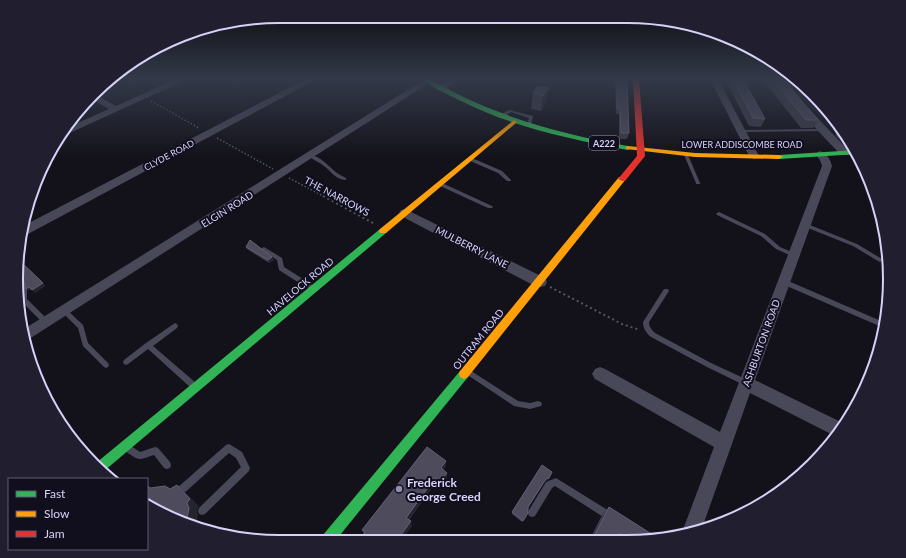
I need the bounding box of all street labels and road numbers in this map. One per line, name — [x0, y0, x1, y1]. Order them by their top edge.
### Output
road number: A222 — [589, 136, 619, 150]
street label: CLYDE ROAD — [142, 137, 196, 173]
street label: LOWER ADDISCOMBE ROAD — [681, 139, 803, 150]
street label: THE NARROWS — [302, 174, 372, 218]
street label: ELGIN ROAD — [199, 188, 256, 230]
street label: MULBERRY LANE — [434, 223, 511, 271]
street label: HAVELOCK ROAD — [264, 254, 336, 317]
street label: ASHBURTON ROAD — [740, 297, 782, 388]
street label: OUTRAM ROAD — [450, 306, 506, 372]

